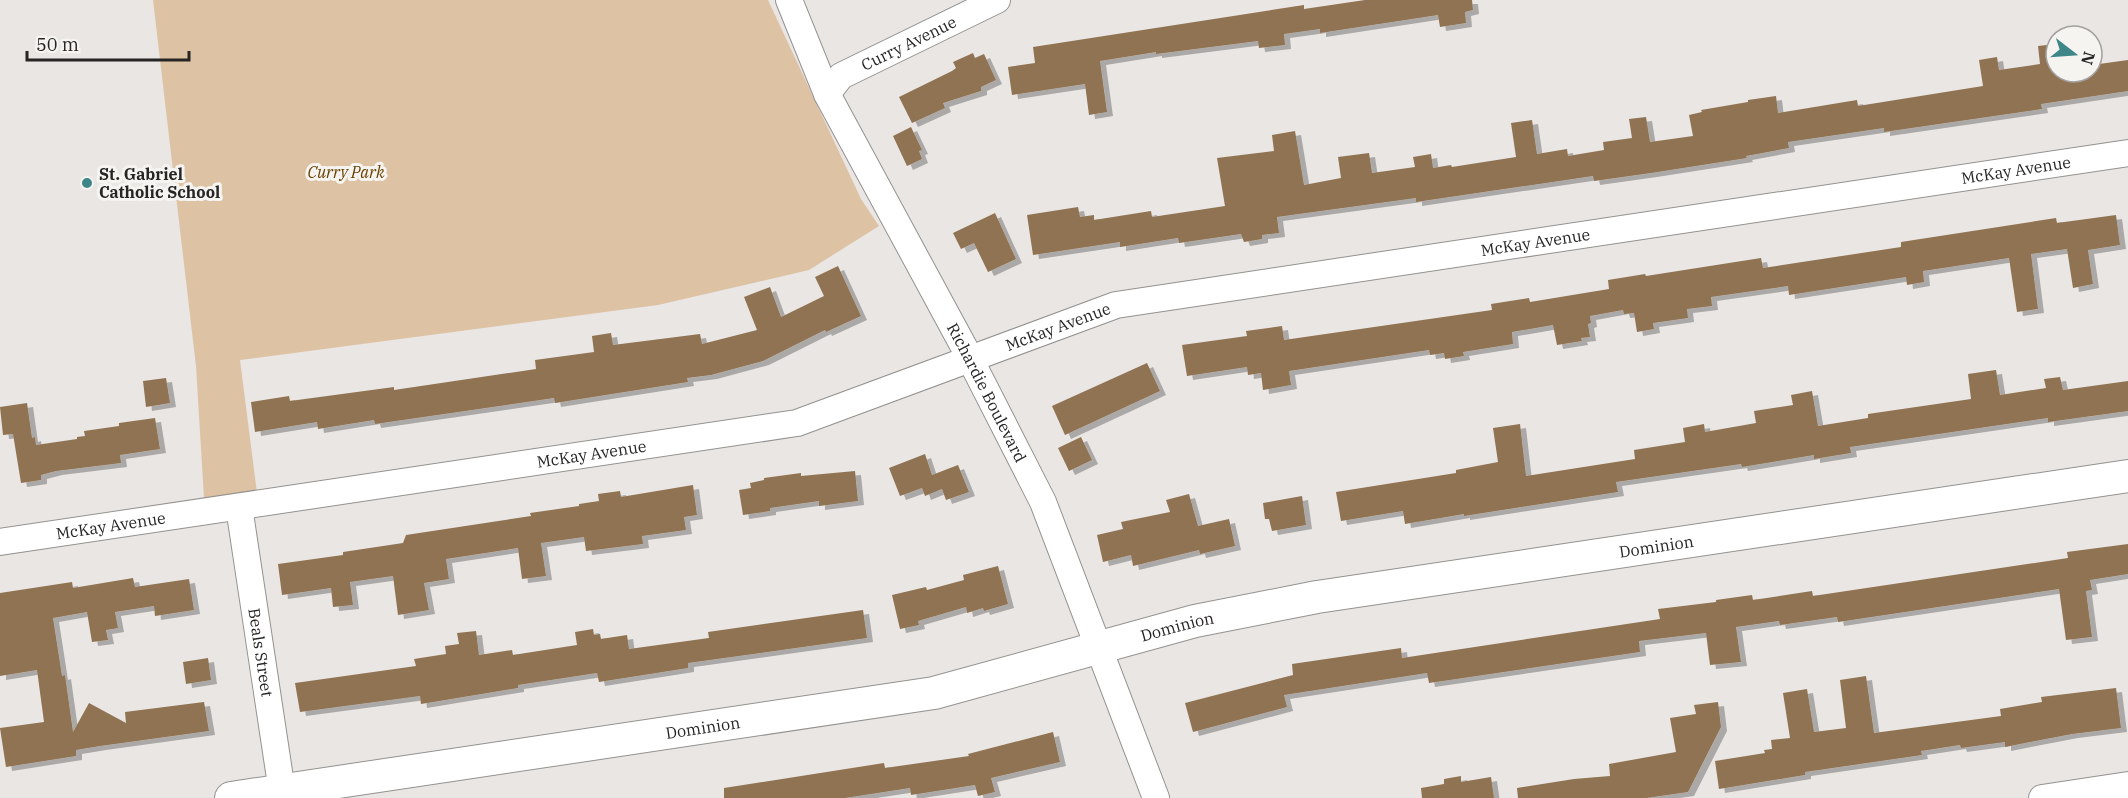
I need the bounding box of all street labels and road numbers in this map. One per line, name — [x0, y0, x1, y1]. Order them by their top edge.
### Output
street label: Curry Avenue — [858, 11, 960, 75]
street label: McKay Avenue — [1960, 152, 2072, 188]
street label: McKay Avenue — [1479, 224, 1591, 260]
street label: McKay Avenue — [1003, 298, 1113, 355]
street label: Richardie Boulevard — [943, 319, 1031, 466]
street label: McKay Avenue — [535, 436, 648, 472]
street label: McKay Avenue — [55, 507, 167, 544]
street label: Dominion — [1618, 531, 1695, 562]
street label: Beals Street — [244, 607, 278, 698]
street label: Dominion — [1138, 608, 1216, 646]
street label: Dominion — [664, 712, 741, 743]

